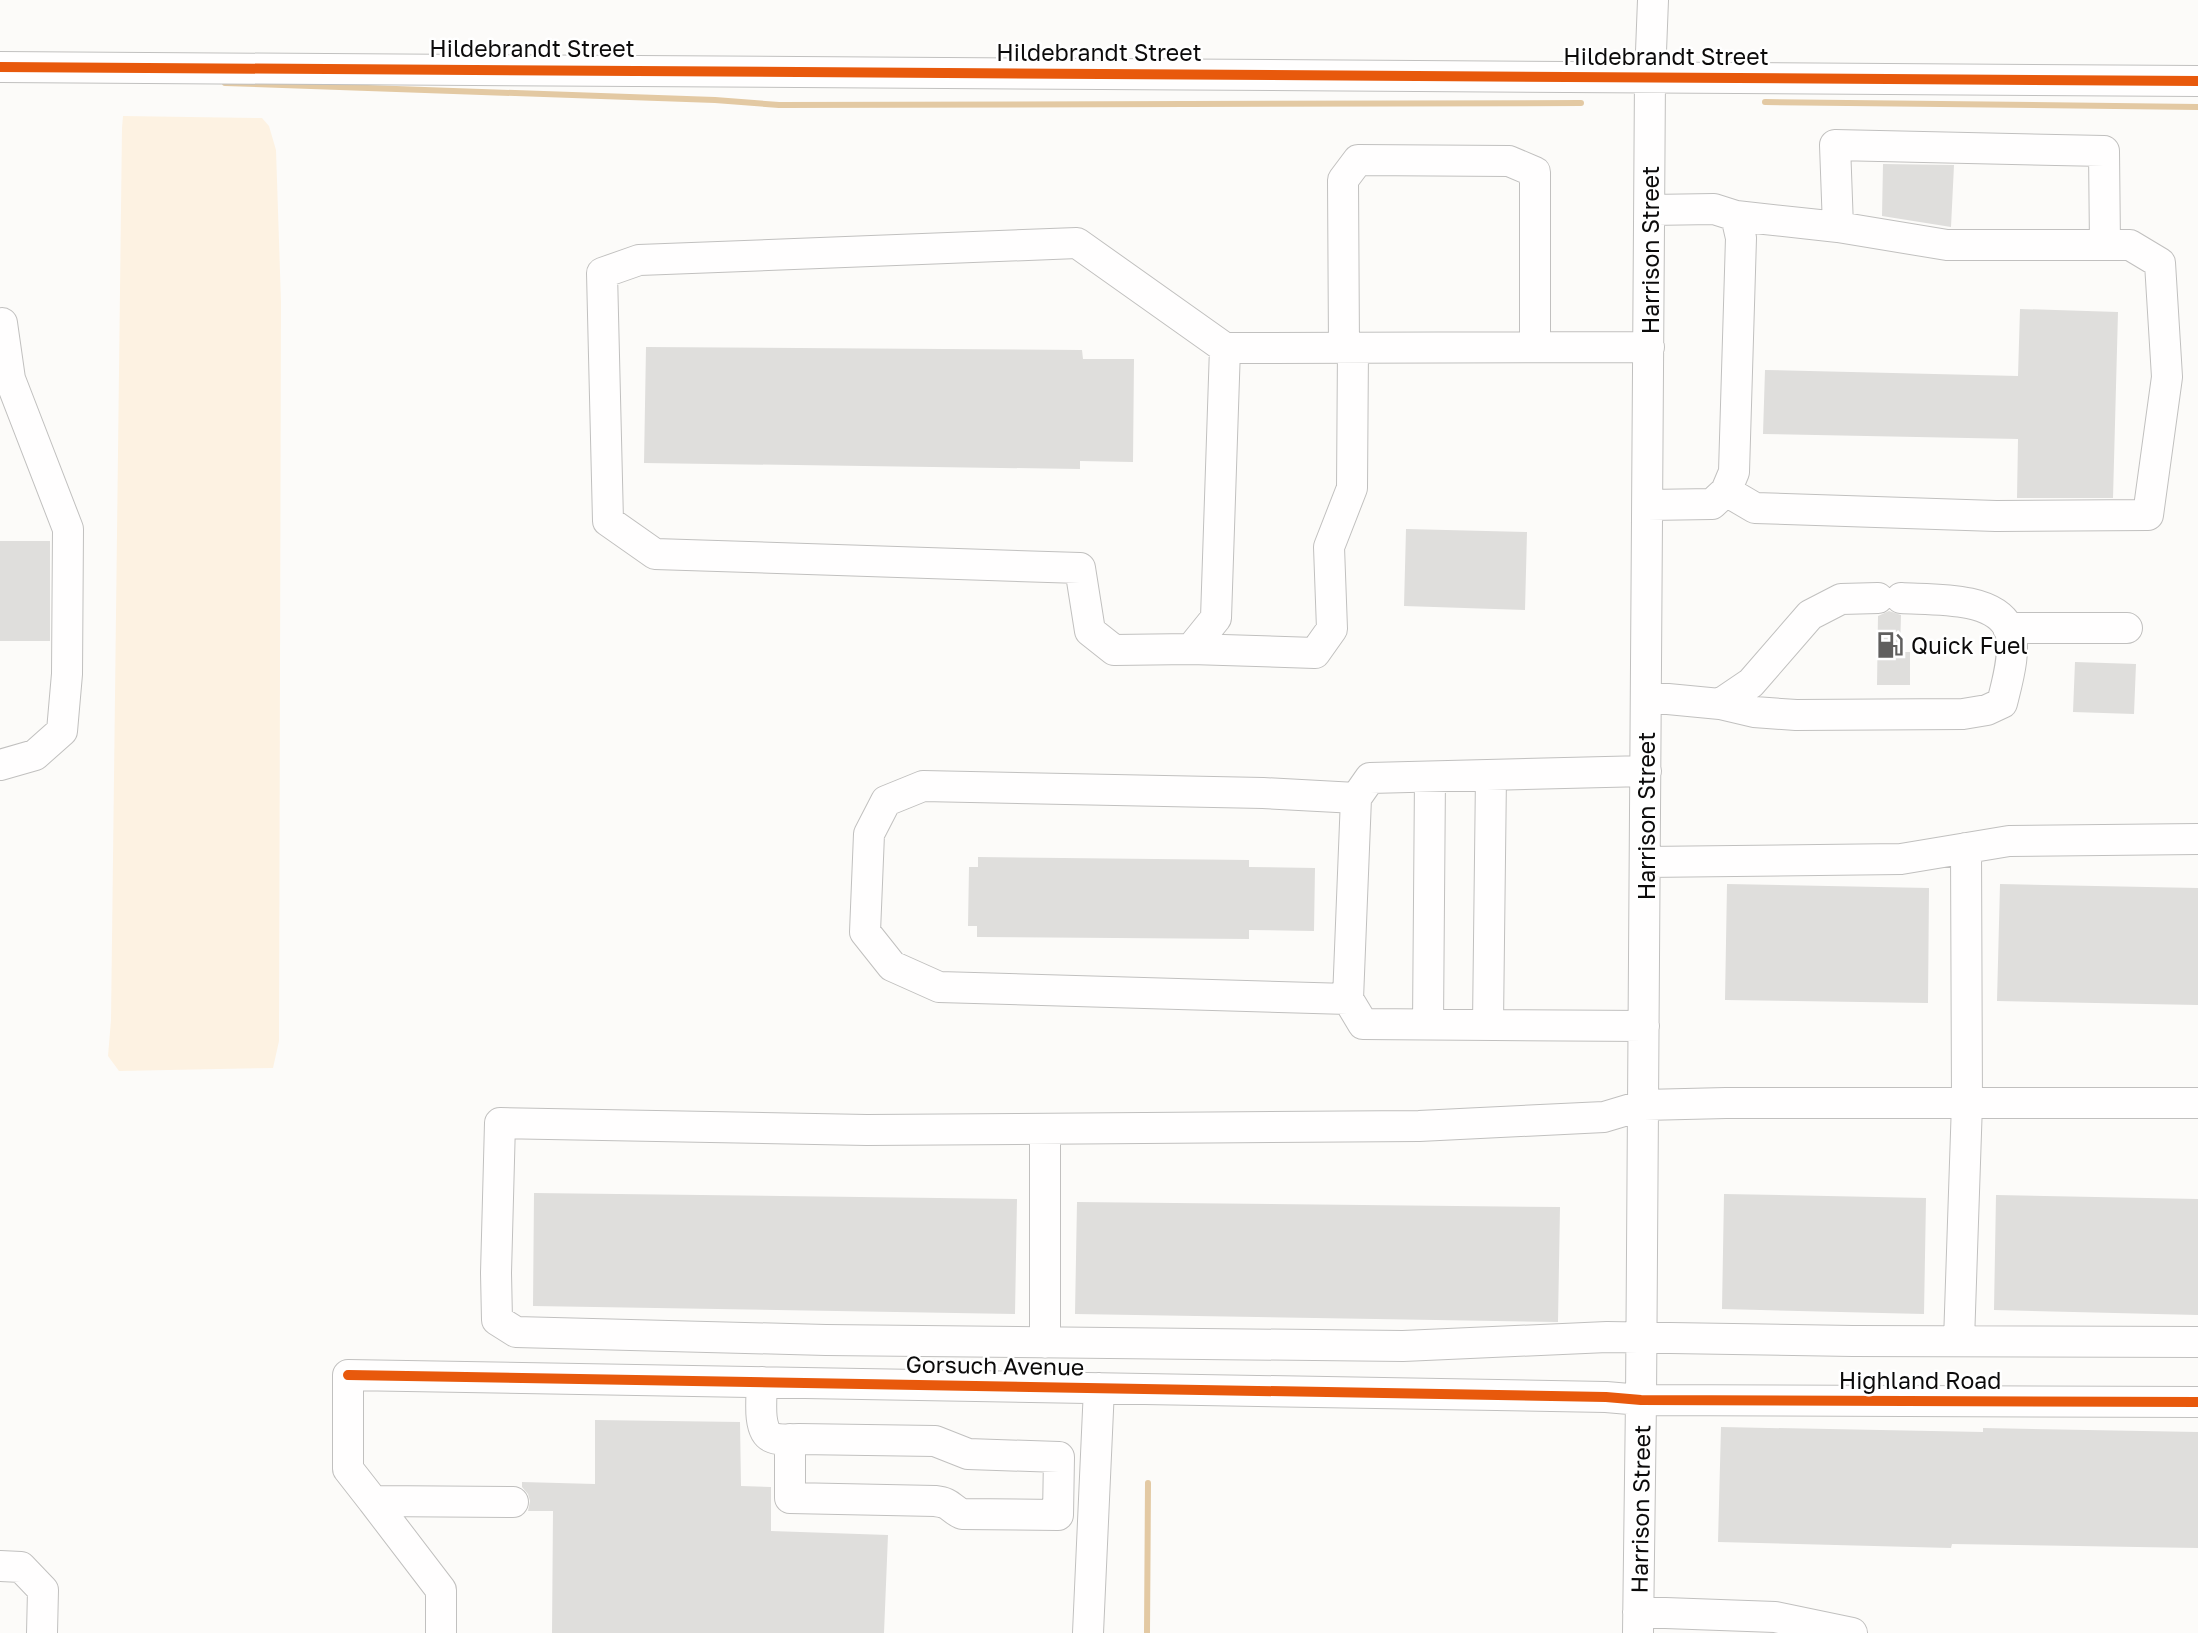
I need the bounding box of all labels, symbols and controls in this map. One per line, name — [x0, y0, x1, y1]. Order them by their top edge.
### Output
street label: Hildebrandt Street — [429, 34, 635, 62]
street label: Hildebrandt Street — [996, 38, 1202, 66]
street label: Hildebrandt Street — [1563, 42, 1769, 70]
street label: Harrison Street — [1636, 166, 1664, 334]
fuel station icon: Quick Fuel — [1875, 630, 1905, 660]
place label: Quick Fuel — [1911, 631, 2028, 659]
street label: Harrison Street — [1632, 732, 1660, 900]
street label: Gorsuch Avenue — [905, 1349, 1085, 1381]
street label: Highland Road — [1839, 1366, 2001, 1394]
street label: Harrison Street — [1625, 1424, 1655, 1594]

